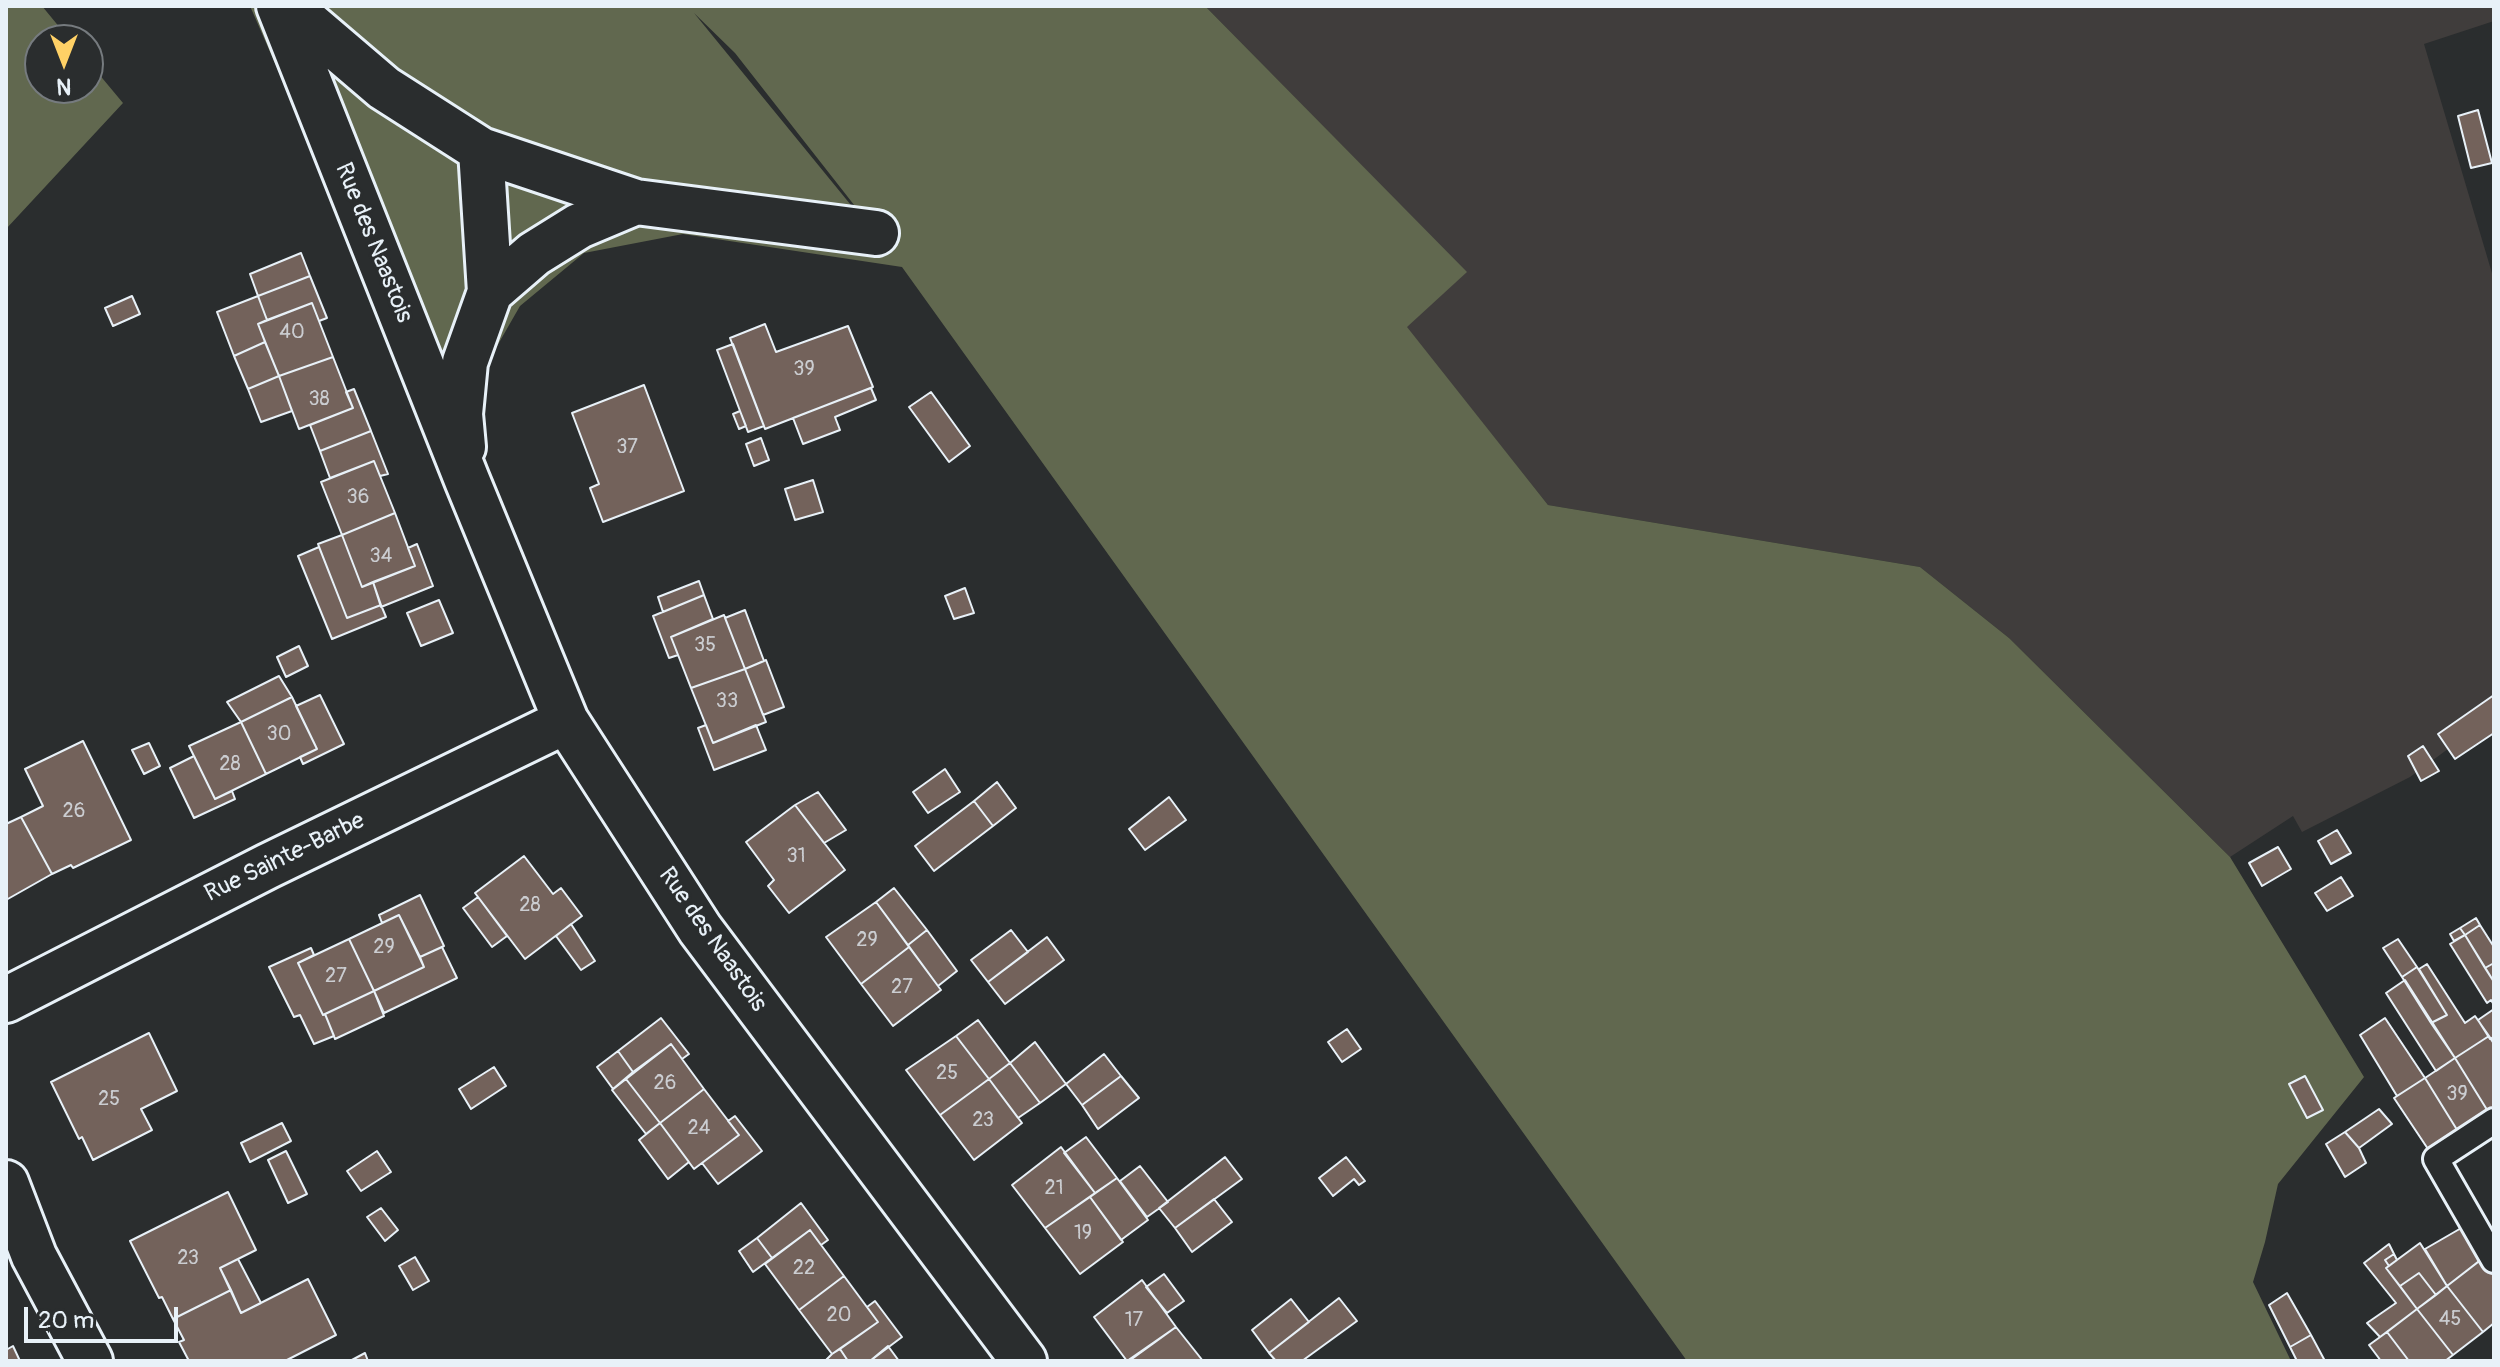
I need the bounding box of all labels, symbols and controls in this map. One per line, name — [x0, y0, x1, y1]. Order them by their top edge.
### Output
north arrow — [24, 24, 104, 104]
text: N — [57, 72, 71, 100]
street label: Rue des Naastois — [328, 159, 418, 327]
house number: 40 — [279, 321, 305, 345]
house number: 39 — [793, 358, 815, 382]
house number: 38 — [308, 388, 330, 412]
house number: 37 — [616, 436, 638, 460]
house number: 36 — [347, 486, 369, 510]
house number: 34 — [370, 545, 392, 569]
house number: 35 — [694, 634, 716, 658]
house number: 33 — [716, 690, 738, 714]
house number: 30 — [267, 723, 291, 747]
house number: 28 — [219, 753, 241, 777]
house number: 26 — [63, 800, 85, 824]
street label: Rue Sainte-Barbe — [200, 807, 370, 909]
house number: 31 — [787, 845, 805, 869]
street label: Rue des Naastois — [652, 862, 772, 1018]
house number: 28 — [519, 894, 541, 918]
house number: 29 — [856, 929, 878, 953]
house number: 29 — [373, 936, 395, 960]
house number: 27 — [325, 965, 347, 989]
house number: 27 — [891, 976, 913, 1000]
house number: 25 — [936, 1062, 958, 1086]
house number: 26 — [654, 1072, 676, 1096]
house number: 39 — [2446, 1083, 2468, 1107]
house number: 25 — [98, 1088, 120, 1112]
house number: 23 — [972, 1109, 994, 1133]
house number: 24 — [688, 1117, 710, 1141]
house number: 21 — [1045, 1177, 1063, 1201]
house number: 19 — [1074, 1222, 1092, 1246]
house number: 23 — [177, 1247, 199, 1271]
house number: 22 — [793, 1257, 815, 1281]
scale bar — [28, 1291, 182, 1341]
house number: 20 — [827, 1304, 851, 1328]
text: 20 m — [38, 1306, 94, 1335]
house number: 45 — [2439, 1308, 2461, 1332]
house number: 17 — [1125, 1309, 1143, 1333]

